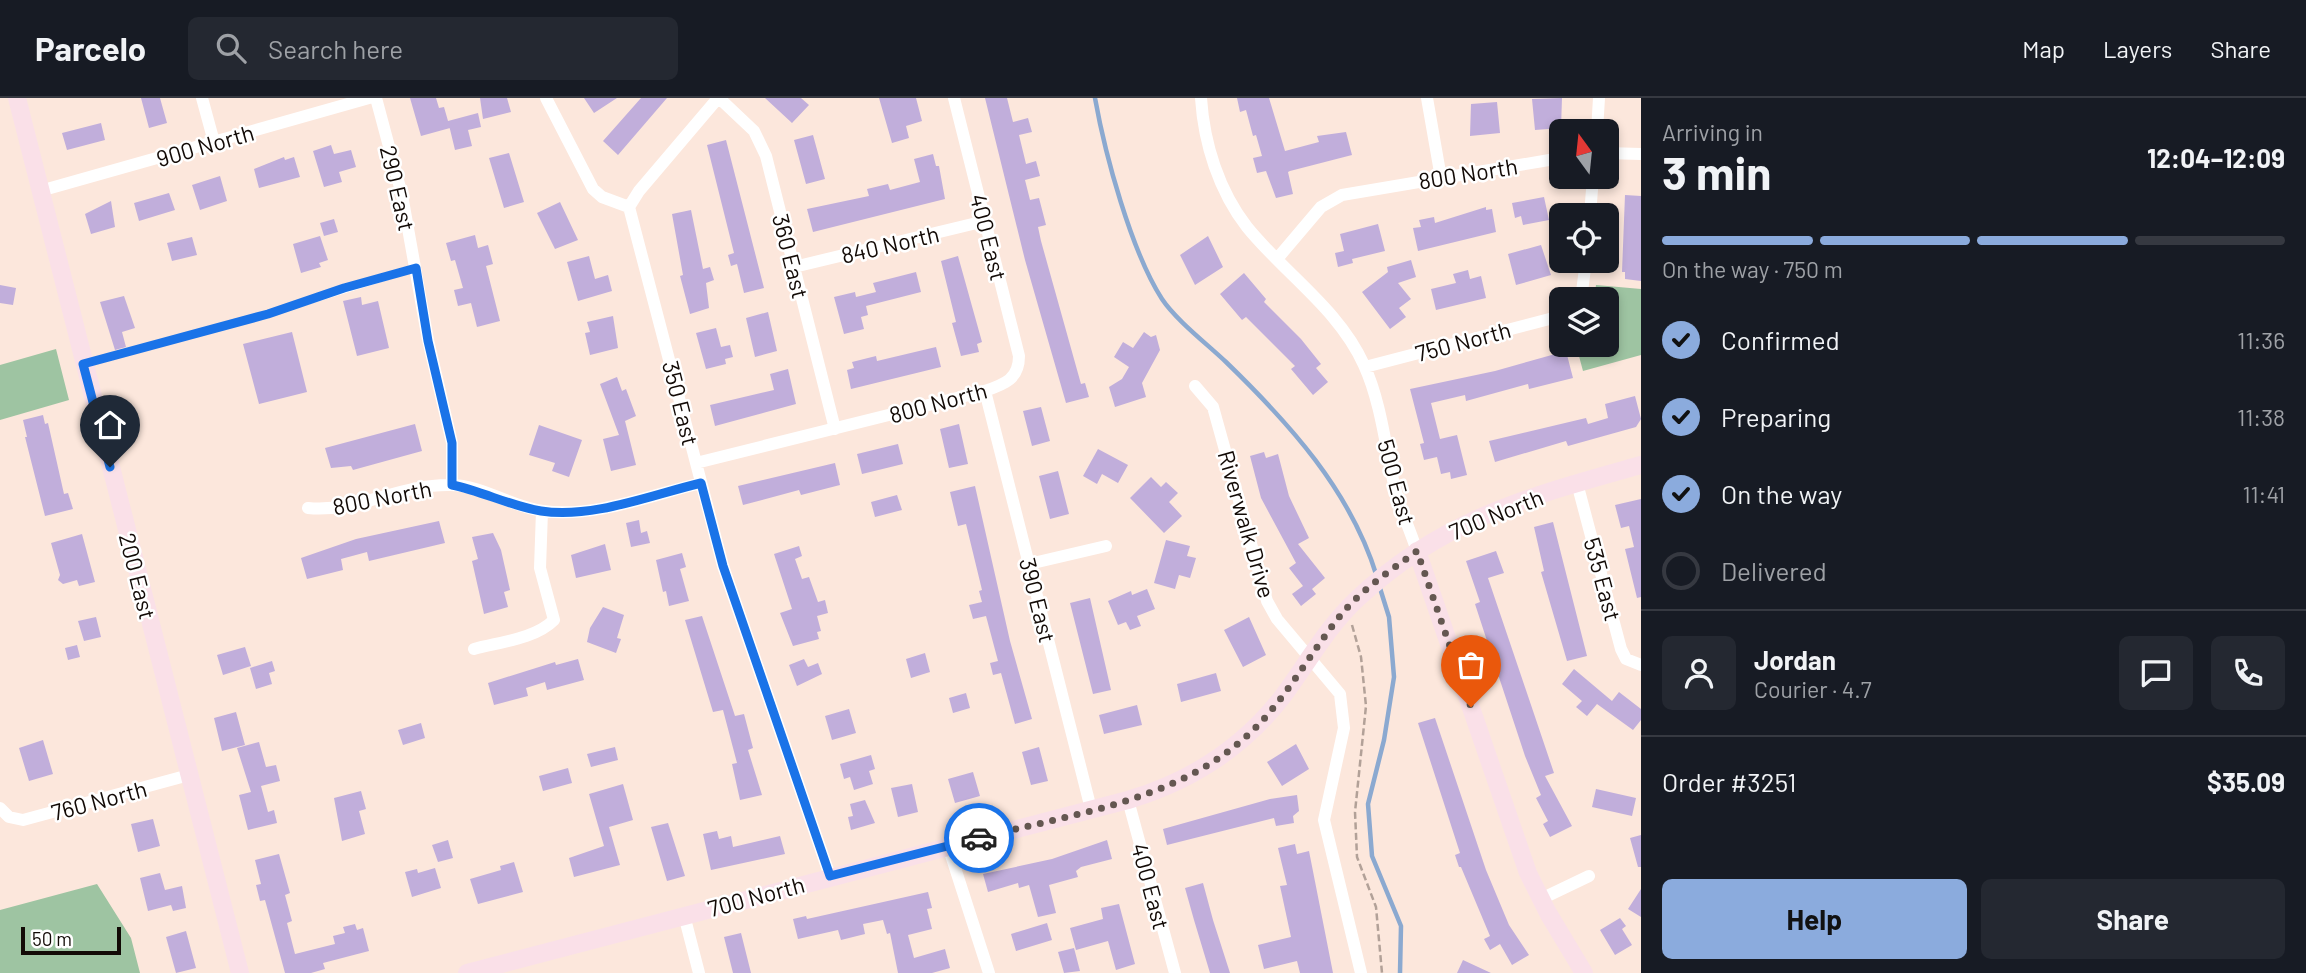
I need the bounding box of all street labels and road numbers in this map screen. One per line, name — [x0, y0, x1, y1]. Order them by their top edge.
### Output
street label: 900 North — [153, 118, 257, 172]
street label: 290 East — [375, 142, 421, 234]
street label: 800 North — [1416, 151, 1520, 195]
street label: 400 East — [965, 191, 1013, 283]
street label: 360 East — [767, 211, 815, 301]
street label: 840 North — [838, 219, 942, 269]
street label: 750 North — [1412, 315, 1514, 367]
street label: 350 East — [657, 358, 705, 448]
street label: 800 North — [886, 376, 990, 428]
street label: 500 East — [1372, 436, 1422, 528]
street label: Riverwalk Drive — [1213, 447, 1281, 601]
street label: 800 North — [330, 474, 434, 520]
street label: 700 North — [1445, 482, 1547, 546]
street label: 200 East — [114, 530, 162, 622]
street label: 535 East — [1578, 534, 1628, 624]
street label: 390 East — [1014, 555, 1062, 645]
street label: 760 North — [48, 774, 150, 826]
street label: 400 East — [1126, 840, 1176, 932]
street label: 700 North — [705, 870, 807, 922]

